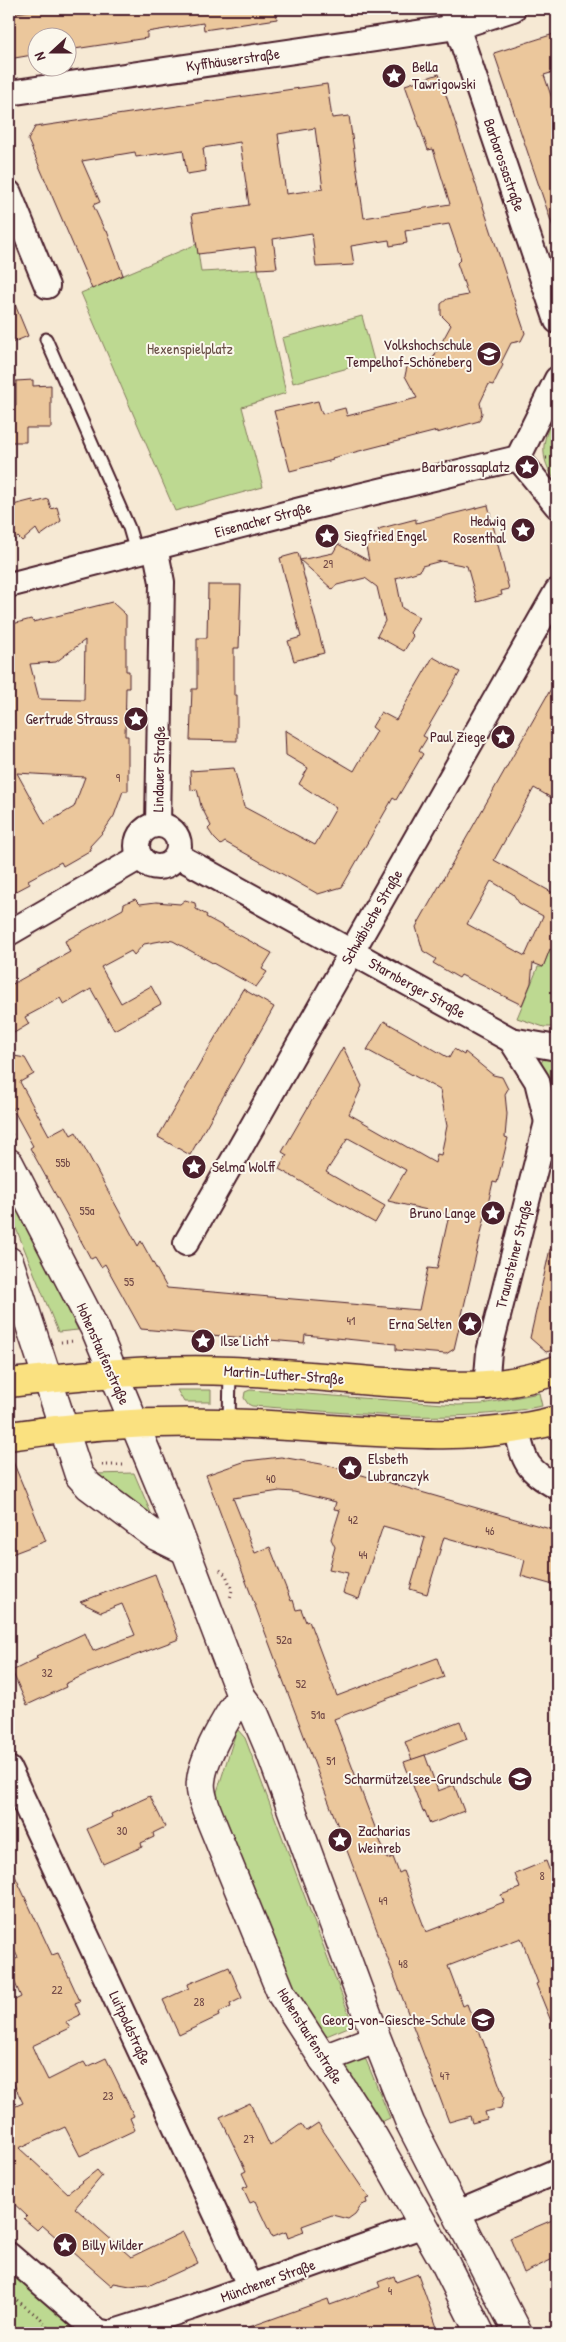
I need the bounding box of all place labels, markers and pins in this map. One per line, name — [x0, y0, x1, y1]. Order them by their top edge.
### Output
place label: Bella Tawrigowski — [412, 56, 476, 94]
place icon: Bella Tawrigowski — [381, 63, 407, 89]
place label: Volkshochschule Tempelhof-Schöneberg — [346, 334, 472, 372]
school or university icon: Volkshochschule Tempelhof-Schöneberg — [476, 341, 502, 367]
place icon: Barbarossaplatz — [514, 454, 540, 480]
place label: Barbarossaplatz — [422, 456, 511, 477]
place label: Hedwig Rosenthal — [453, 510, 506, 548]
place icon: Hedwig Rosenthal — [510, 517, 536, 543]
place icon: Siegfried Engel — [314, 523, 340, 549]
place label: Siegfried Engel — [344, 525, 427, 546]
place icon: Gertrude Strauss — [123, 706, 149, 732]
place label: Gertrude Strauss — [26, 708, 118, 729]
place icon: Paul Ziege — [490, 724, 516, 750]
place label: Paul Ziege — [430, 726, 486, 747]
place icon: Selma Wolff — [181, 1154, 207, 1180]
place label: Selma Wolff — [212, 1156, 276, 1177]
place icon: Bruno Lange — [480, 1200, 506, 1226]
place label: Bruno Lange — [409, 1202, 476, 1223]
place icon: Erna Selten — [457, 1311, 483, 1337]
place label: Erna Selten — [389, 1313, 452, 1334]
place icon: Ilse Licht — [190, 1328, 216, 1354]
place label: Ilse Licht — [220, 1330, 270, 1351]
place label: Elsbeth Lubranczyk — [368, 1448, 429, 1486]
place icon: Elsbeth Lubranczyk — [337, 1455, 363, 1481]
school or university icon: Scharmützelsee-Grundschule — [507, 1766, 533, 1792]
place label: Scharmützelsee-Grundschule — [344, 1768, 502, 1789]
place label: Zacharias Weinreb — [358, 1820, 411, 1858]
place icon: Zacharias Weinreb — [327, 1827, 353, 1853]
school or university icon: Georg-von-Giesche-Schule — [470, 2007, 496, 2033]
place label: Georg-von-Giesche-Schule — [322, 2009, 466, 2030]
place icon: Billy Wilder — [52, 2232, 78, 2258]
place label: Billy Wilder — [82, 2234, 144, 2255]

